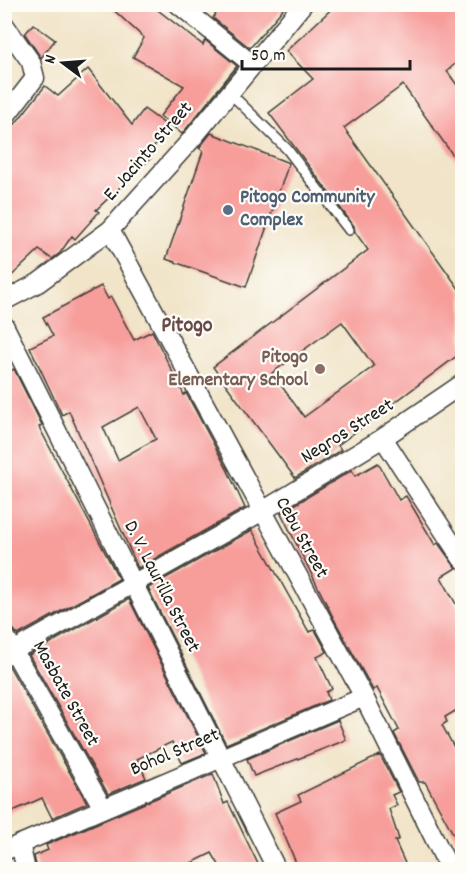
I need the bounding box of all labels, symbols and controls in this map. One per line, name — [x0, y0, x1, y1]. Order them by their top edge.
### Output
north arrow — [33, 33, 93, 93]
scale bar — [242, 33, 410, 71]
text: 50 m — [251, 44, 286, 69]
text: N — [39, 52, 63, 67]
street label: E. Jacinto Street — [98, 96, 200, 208]
place label: Pitogo Community Complex — [240, 184, 375, 235]
marker: Pitogo Community Complex — [221, 203, 235, 217]
district label: Pitogo — [161, 311, 213, 342]
place label: Pitogo Elementary School — [168, 344, 308, 395]
marker: Pitogo Elementary School — [313, 362, 327, 376]
street label: Negros Street — [296, 392, 400, 472]
street label: Cebu Street — [267, 492, 335, 584]
street label: D. V. Laurilla Street — [116, 516, 206, 658]
street label: Masbate Street — [24, 636, 106, 752]
street label: Bohol Street — [126, 722, 224, 784]

